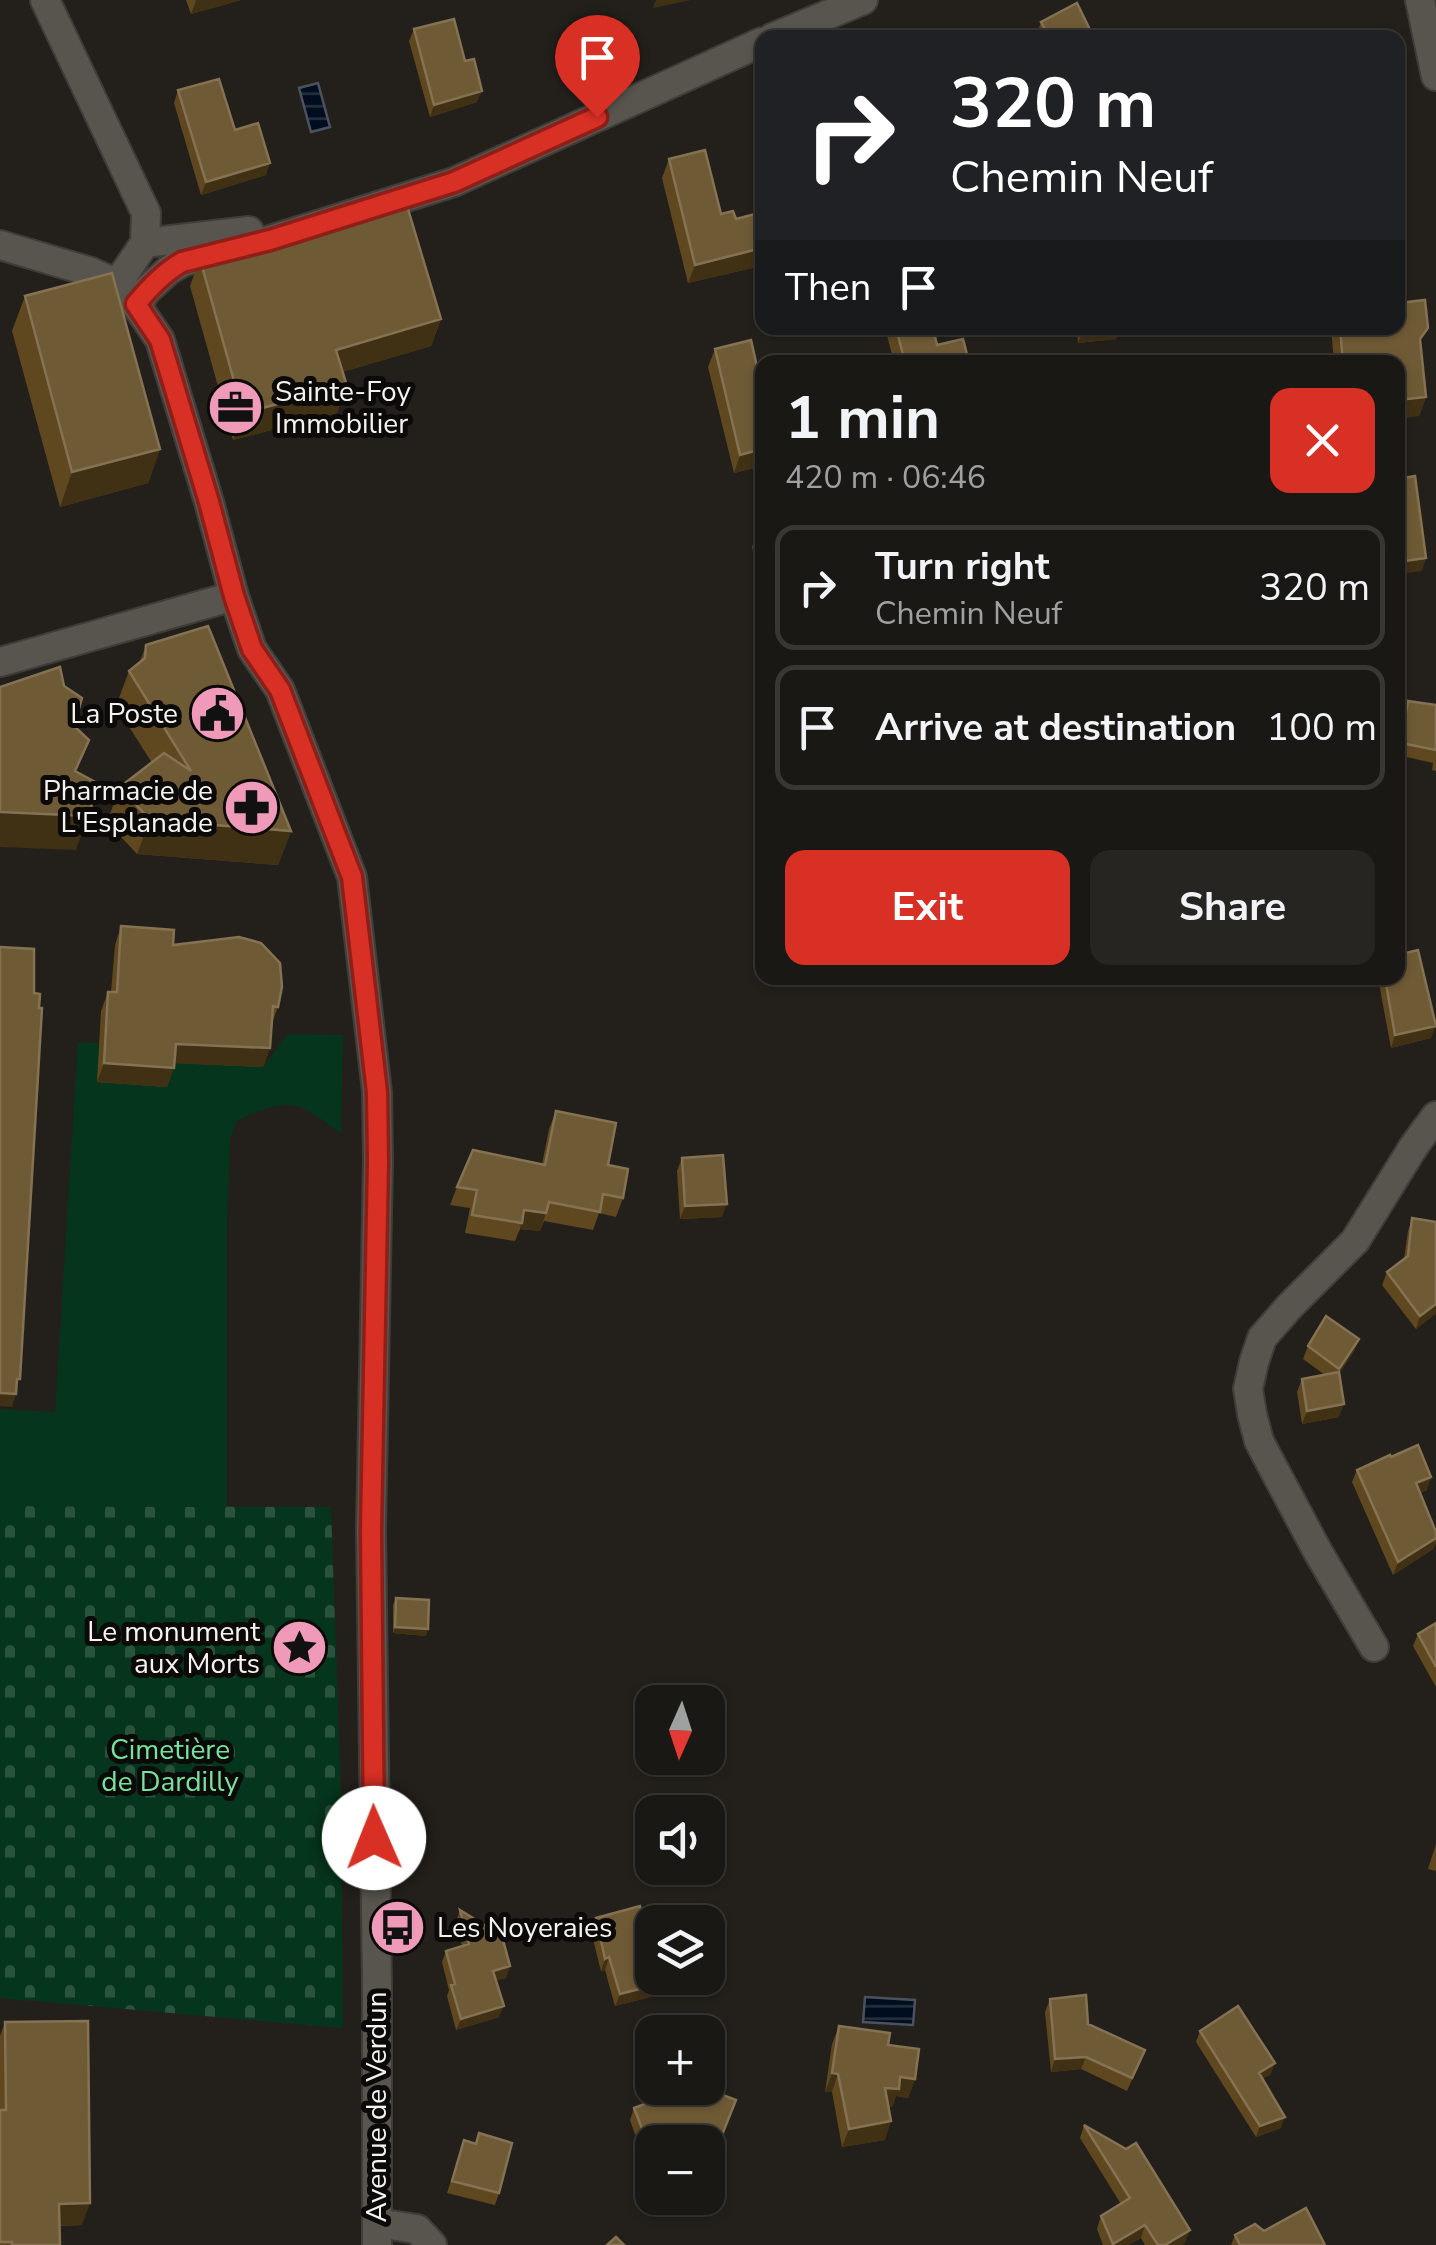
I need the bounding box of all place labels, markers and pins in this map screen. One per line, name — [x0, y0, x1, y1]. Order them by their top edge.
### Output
pin — [555, 15, 640, 118]
place label: Sainte-Foy Immobilier — [275, 373, 411, 443]
office icon: Sainte-Foy Immobilier — [206, 378, 266, 438]
public building icon: La Poste — [187, 684, 247, 744]
place label: La Poste — [70, 695, 178, 733]
place label: Pharmacie de L'Esplanade — [43, 772, 213, 842]
pharmacy icon: Pharmacie de L'Esplanade — [222, 777, 282, 837]
place label: Le monument aux Morts — [87, 1613, 260, 1683]
place icon: Le monument aux Morts — [269, 1618, 329, 1678]
bus stop icon: Les Noyeraies — [368, 1898, 428, 1958]
place label: Les Noyeraies — [437, 1909, 612, 1947]

